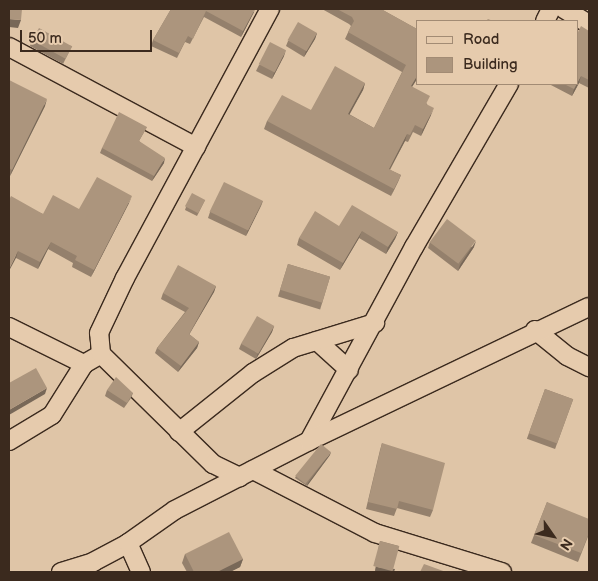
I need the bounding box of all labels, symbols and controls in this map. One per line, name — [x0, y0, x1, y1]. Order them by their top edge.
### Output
scale bar — [22, 20, 155, 52]
legend — [416, 20, 578, 85]
text: 50 m — [28, 29, 62, 48]
text: Road — [463, 30, 499, 49]
text: Building — [463, 55, 518, 74]
north arrow — [528, 511, 578, 561]
text: N — [556, 535, 576, 553]

